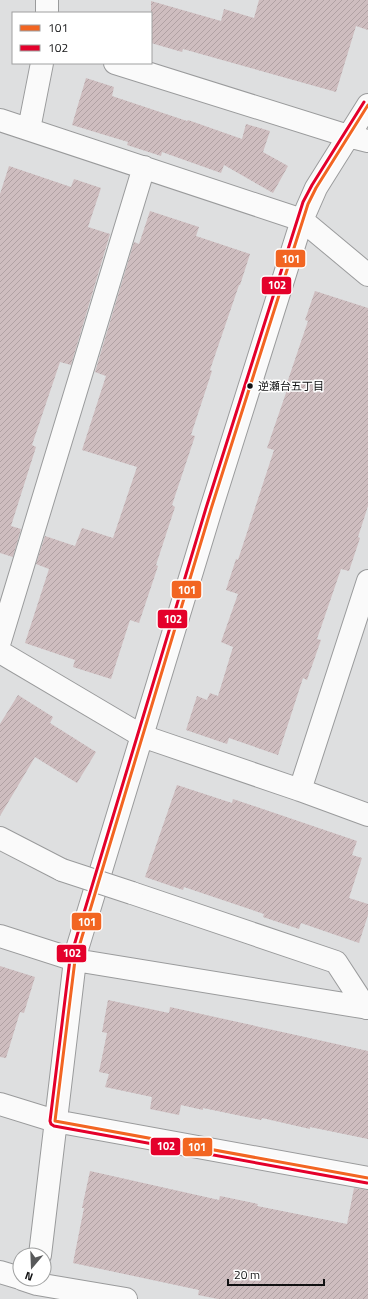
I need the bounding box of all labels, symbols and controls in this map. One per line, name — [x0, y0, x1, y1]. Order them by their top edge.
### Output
legend — [12, 12, 152, 64]
text: 101 — [48, 18, 68, 37]
text: 102 — [48, 38, 68, 57]
line badge: 101 — [275, 249, 306, 268]
text: 101 — [282, 251, 300, 267]
line badge: 102 — [261, 276, 292, 295]
text: 102 — [268, 277, 286, 293]
place label: 逆瀬台五丁目 — [258, 378, 324, 394]
marker: 逆瀬台五丁目 — [245, 381, 255, 391]
line badge: 101 — [171, 580, 202, 599]
text: 101 — [178, 582, 196, 598]
line badge: 102 — [157, 609, 188, 629]
text: 102 — [164, 611, 182, 627]
line badge: 101 — [71, 912, 102, 931]
text: 101 — [78, 914, 96, 930]
line badge: 102 — [56, 944, 87, 963]
text: 102 — [63, 945, 81, 961]
line badge: 102 — [150, 1137, 181, 1156]
line badge: 101 — [182, 1137, 213, 1157]
text: 102 — [157, 1138, 175, 1154]
text: 101 — [188, 1139, 206, 1155]
north arrow — [12, 1247, 52, 1287]
scale bar — [228, 1261, 324, 1287]
text: 20 m — [234, 1265, 260, 1284]
text: N — [23, 1268, 35, 1285]

